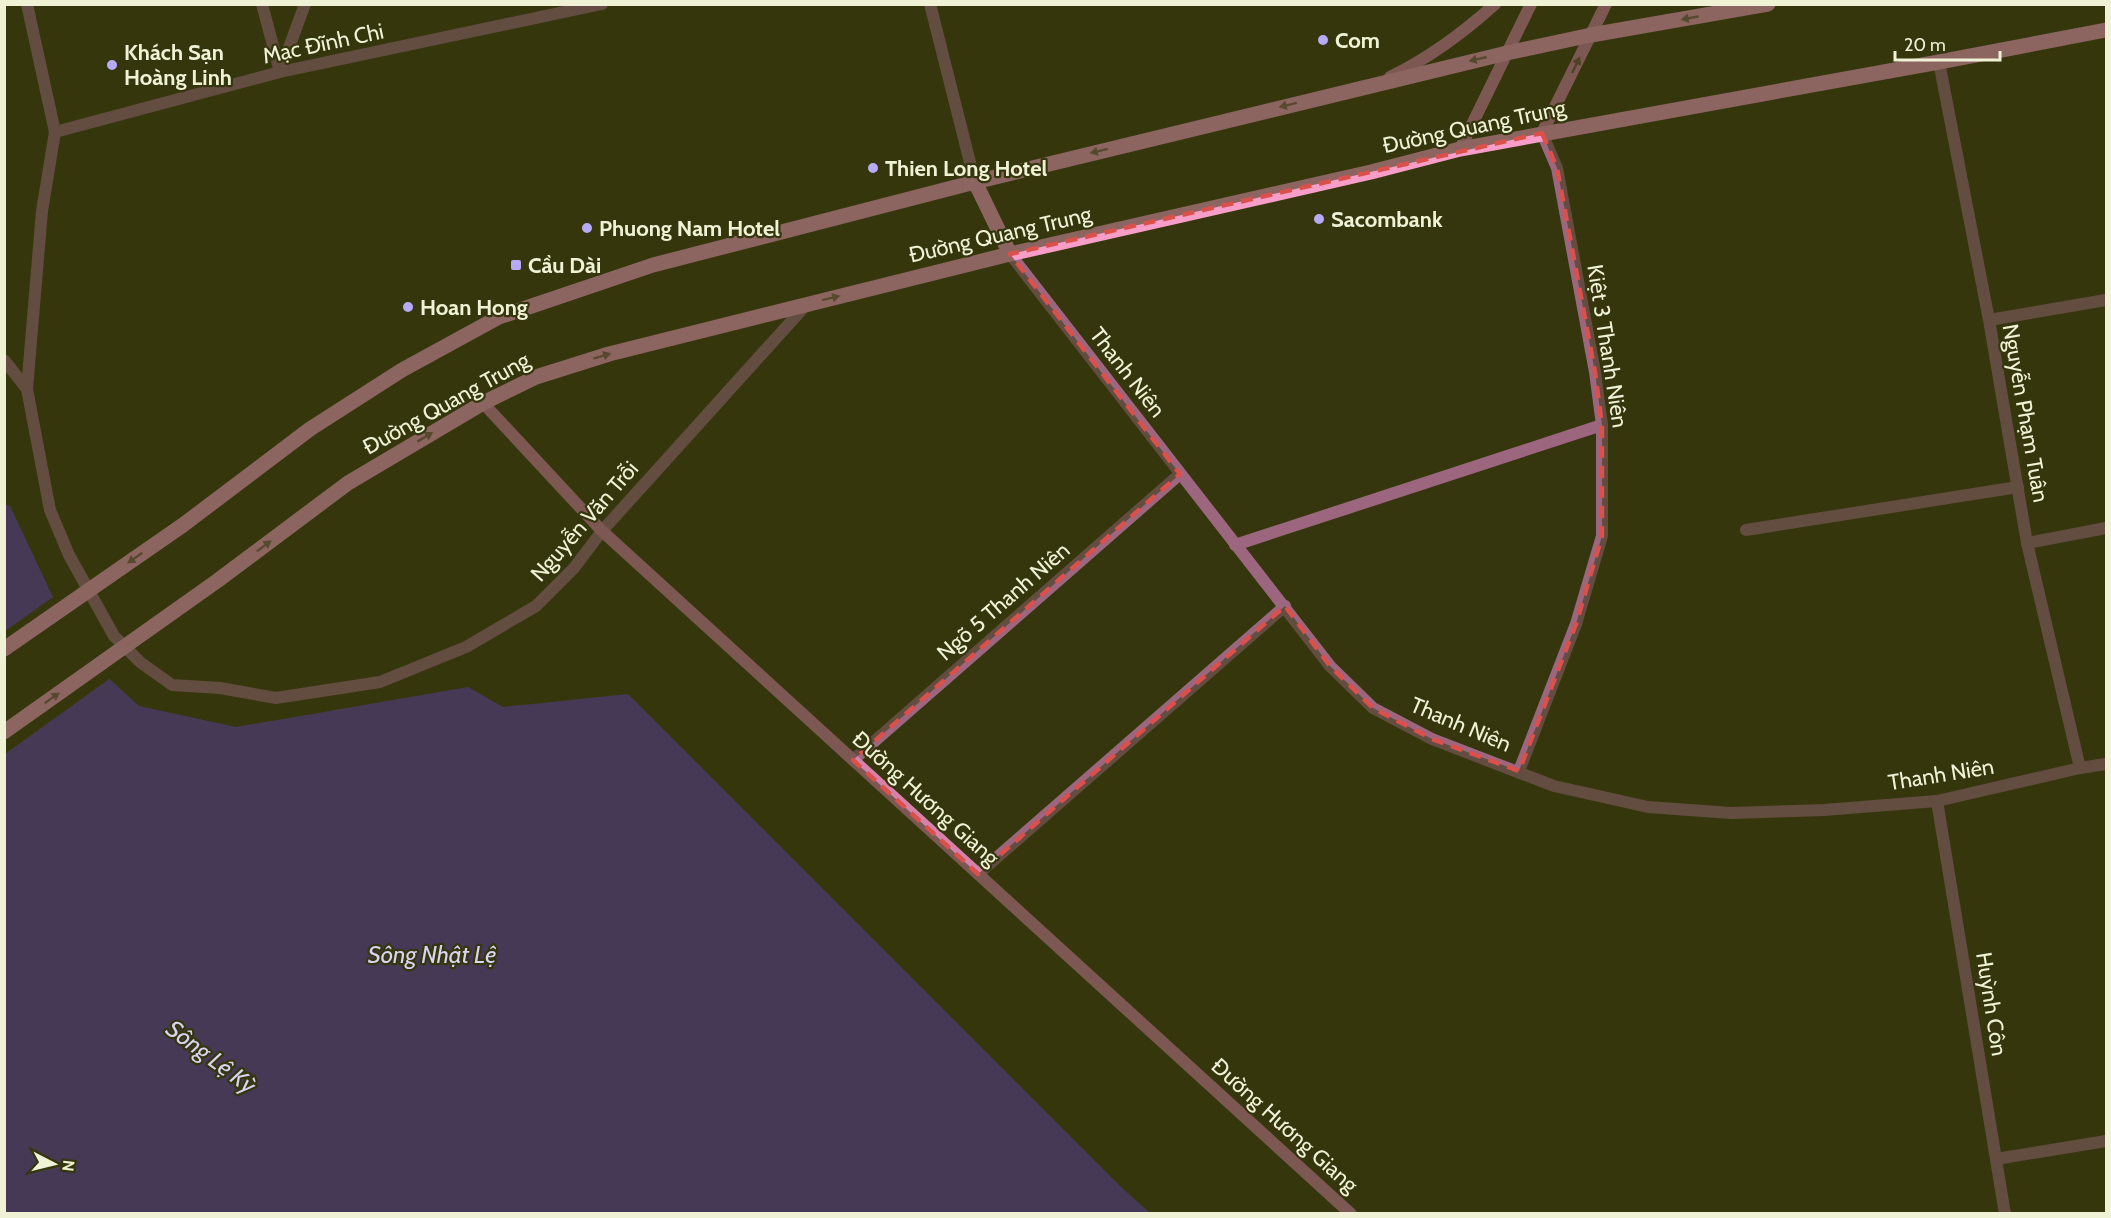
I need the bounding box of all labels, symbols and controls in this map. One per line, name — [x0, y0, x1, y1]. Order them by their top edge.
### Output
one-way arrow — [1680, 14, 1699, 23]
street label: Mạc Đĩnh Chi — [260, 17, 386, 70]
scale bar — [1895, 24, 2000, 62]
place label: Com — [1335, 27, 1380, 54]
marker: Com — [1316, 33, 1330, 47]
text: 20 m — [1904, 34, 1946, 56]
place label: Khách Sạn Hoàng Linh — [124, 39, 232, 91]
one-way arrow — [1469, 55, 1487, 65]
one-way arrow — [1571, 56, 1581, 73]
marker: Khách Sạn Hoàng Linh — [105, 58, 119, 72]
street label: Đường Quang Trung — [1380, 94, 1569, 159]
one-way arrow — [1279, 100, 1298, 110]
one-way arrow — [1090, 147, 1108, 157]
place label: Thien Long Hotel — [885, 155, 1047, 182]
marker: Thien Long Hotel — [866, 161, 880, 175]
street label: Đường Quang Trung — [906, 200, 1095, 269]
place label: Sacombank — [1331, 206, 1443, 233]
marker: Sacombank — [1312, 212, 1326, 226]
place label: Phuong Nam Hotel — [599, 215, 780, 242]
marker: Phuong Nam Hotel — [580, 221, 594, 235]
place label: Cầu Dài — [528, 252, 601, 279]
marker: Cầu Dài — [509, 258, 523, 272]
street label: Kiệt 3 Thanh Niên — [1581, 263, 1634, 430]
one-way arrow — [822, 293, 841, 303]
place label: Hoan Hong — [420, 294, 528, 321]
marker: Hoan Hong — [401, 300, 415, 314]
street label: Thanh Niên — [1084, 322, 1171, 423]
street label: Nguyễn Phạm Tuân — [1997, 322, 2054, 504]
street label: Đường Quang Trung — [358, 346, 535, 460]
one-way arrow — [593, 351, 611, 360]
one-way arrow — [417, 432, 433, 443]
street label: Nguyễn Văn Trỗi — [525, 456, 644, 587]
street label: Ngõ 5 Thanh Niên — [932, 536, 1075, 666]
one-way arrow — [255, 540, 271, 552]
one-way arrow — [128, 552, 144, 564]
street label: Thanh Niên — [1406, 691, 1515, 758]
one-way arrow — [44, 692, 60, 704]
street label: Đường Hương Giang — [847, 725, 1005, 872]
street label: Thanh Niên — [1886, 753, 1996, 796]
water label: Sông Nhật Lệ — [368, 940, 496, 969]
street label: Huỳnh Côn — [1970, 950, 2013, 1058]
water label: Sông Lệ Kỳ — [161, 1014, 263, 1100]
street label: Đường Hương Giang — [1206, 1052, 1364, 1199]
north arrow — [24, 1134, 84, 1194]
text: N — [58, 1159, 79, 1173]

